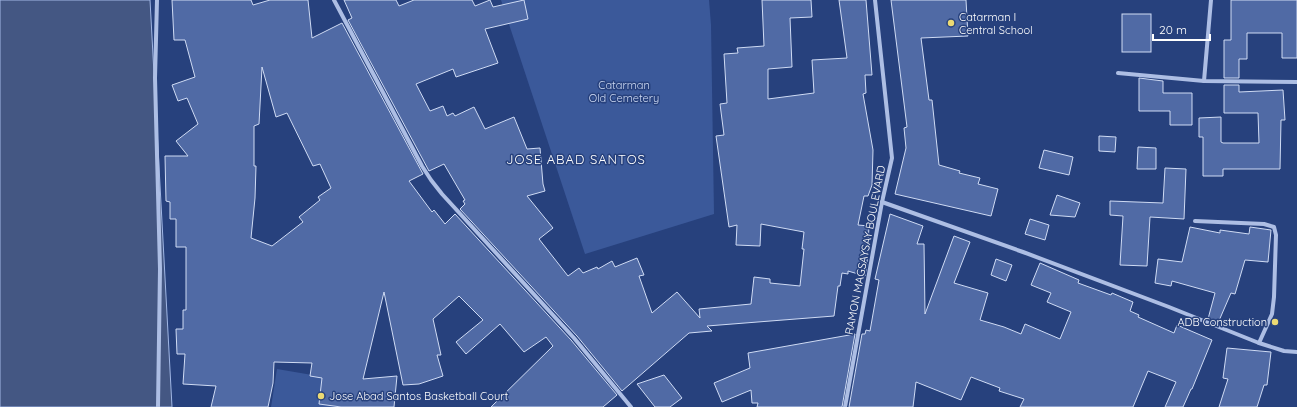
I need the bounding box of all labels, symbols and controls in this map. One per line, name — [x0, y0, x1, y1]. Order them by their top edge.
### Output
place label: Catarman I Central School — [959, 10, 1033, 37]
scale bar — [1153, 16, 1210, 42]
marker: Catarman I Central School — [946, 18, 956, 28]
text: 20 m — [1159, 22, 1187, 37]
park label: Catarman Old Cemetery — [589, 78, 659, 105]
district label: JOSE ABAD SANTOS — [506, 151, 646, 167]
street label: RAMON MAGSAYSAY BOULEVARD — [842, 164, 888, 336]
place label: ADB Construction — [1177, 315, 1267, 329]
marker: ADB Construction — [1270, 317, 1280, 327]
place label: Jose Abad Santos Basketball Court — [329, 389, 508, 403]
marker: Jose Abad Santos Basketball Court — [316, 391, 326, 401]

